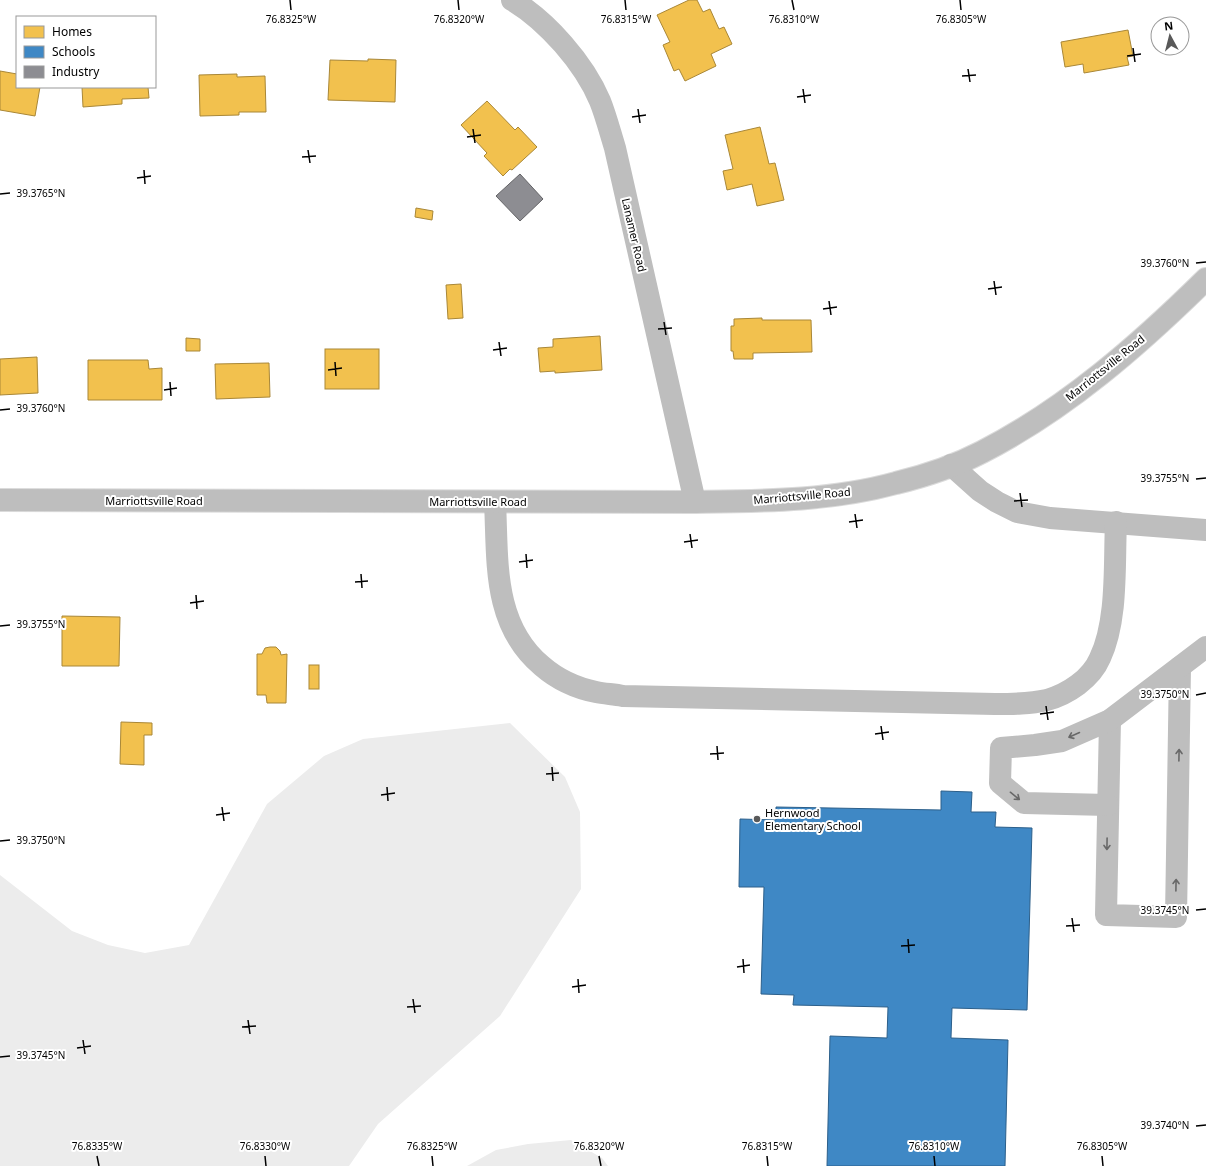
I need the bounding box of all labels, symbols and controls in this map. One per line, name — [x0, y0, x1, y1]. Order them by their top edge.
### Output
text: 76.8325°W — [266, 12, 317, 26]
text: 76.8320°W — [434, 12, 485, 26]
text: 76.8315°W — [601, 12, 652, 26]
text: 76.8310°W — [769, 12, 820, 26]
text: 76.8305°W — [936, 12, 987, 26]
legend — [16, 16, 156, 88]
north arrow — [1150, 16, 1190, 56]
text: N — [1163, 18, 1174, 34]
text: Homes — [52, 23, 92, 40]
text: Schools — [52, 43, 95, 60]
text: Industry — [52, 63, 100, 80]
text: 39.3765°N — [17, 186, 65, 200]
street label: Lanamer Road — [619, 197, 650, 273]
text: 39.3760°N — [1141, 256, 1189, 270]
street label: Marriottsville Road — [1062, 331, 1147, 404]
text: 39.3760°N — [17, 401, 65, 415]
text: 39.3755°N — [1141, 471, 1189, 485]
street label: Marriottsville Road — [753, 484, 851, 507]
street label: Marriottsville Road — [105, 493, 203, 508]
street label: Marriottsville Road — [429, 494, 527, 509]
text: 39.3755°N — [17, 617, 65, 631]
text: 39.3750°N — [1141, 687, 1189, 701]
one-way arrow — [1069, 732, 1081, 740]
one-way arrow — [1175, 749, 1182, 762]
one-way arrow — [1010, 792, 1021, 800]
place label: Hernwood Elementary School — [765, 805, 861, 833]
marker: Hernwood Elementary School — [752, 814, 762, 824]
text: 39.3750°N — [17, 833, 65, 847]
one-way arrow — [1104, 837, 1111, 850]
one-way arrow — [1172, 879, 1180, 892]
text: 39.3745°N — [1141, 903, 1189, 917]
text: 39.3745°N — [17, 1048, 65, 1062]
text: 39.3740°N — [1141, 1118, 1189, 1132]
text: 76.8335°W — [72, 1139, 123, 1153]
text: 76.8330°W — [240, 1139, 291, 1153]
text: 76.8325°W — [407, 1139, 458, 1153]
text: 76.8320°W — [574, 1139, 625, 1153]
text: 76.8315°W — [742, 1139, 793, 1153]
text: 76.8310°W — [909, 1139, 960, 1153]
text: 76.8305°W — [1077, 1139, 1128, 1153]

